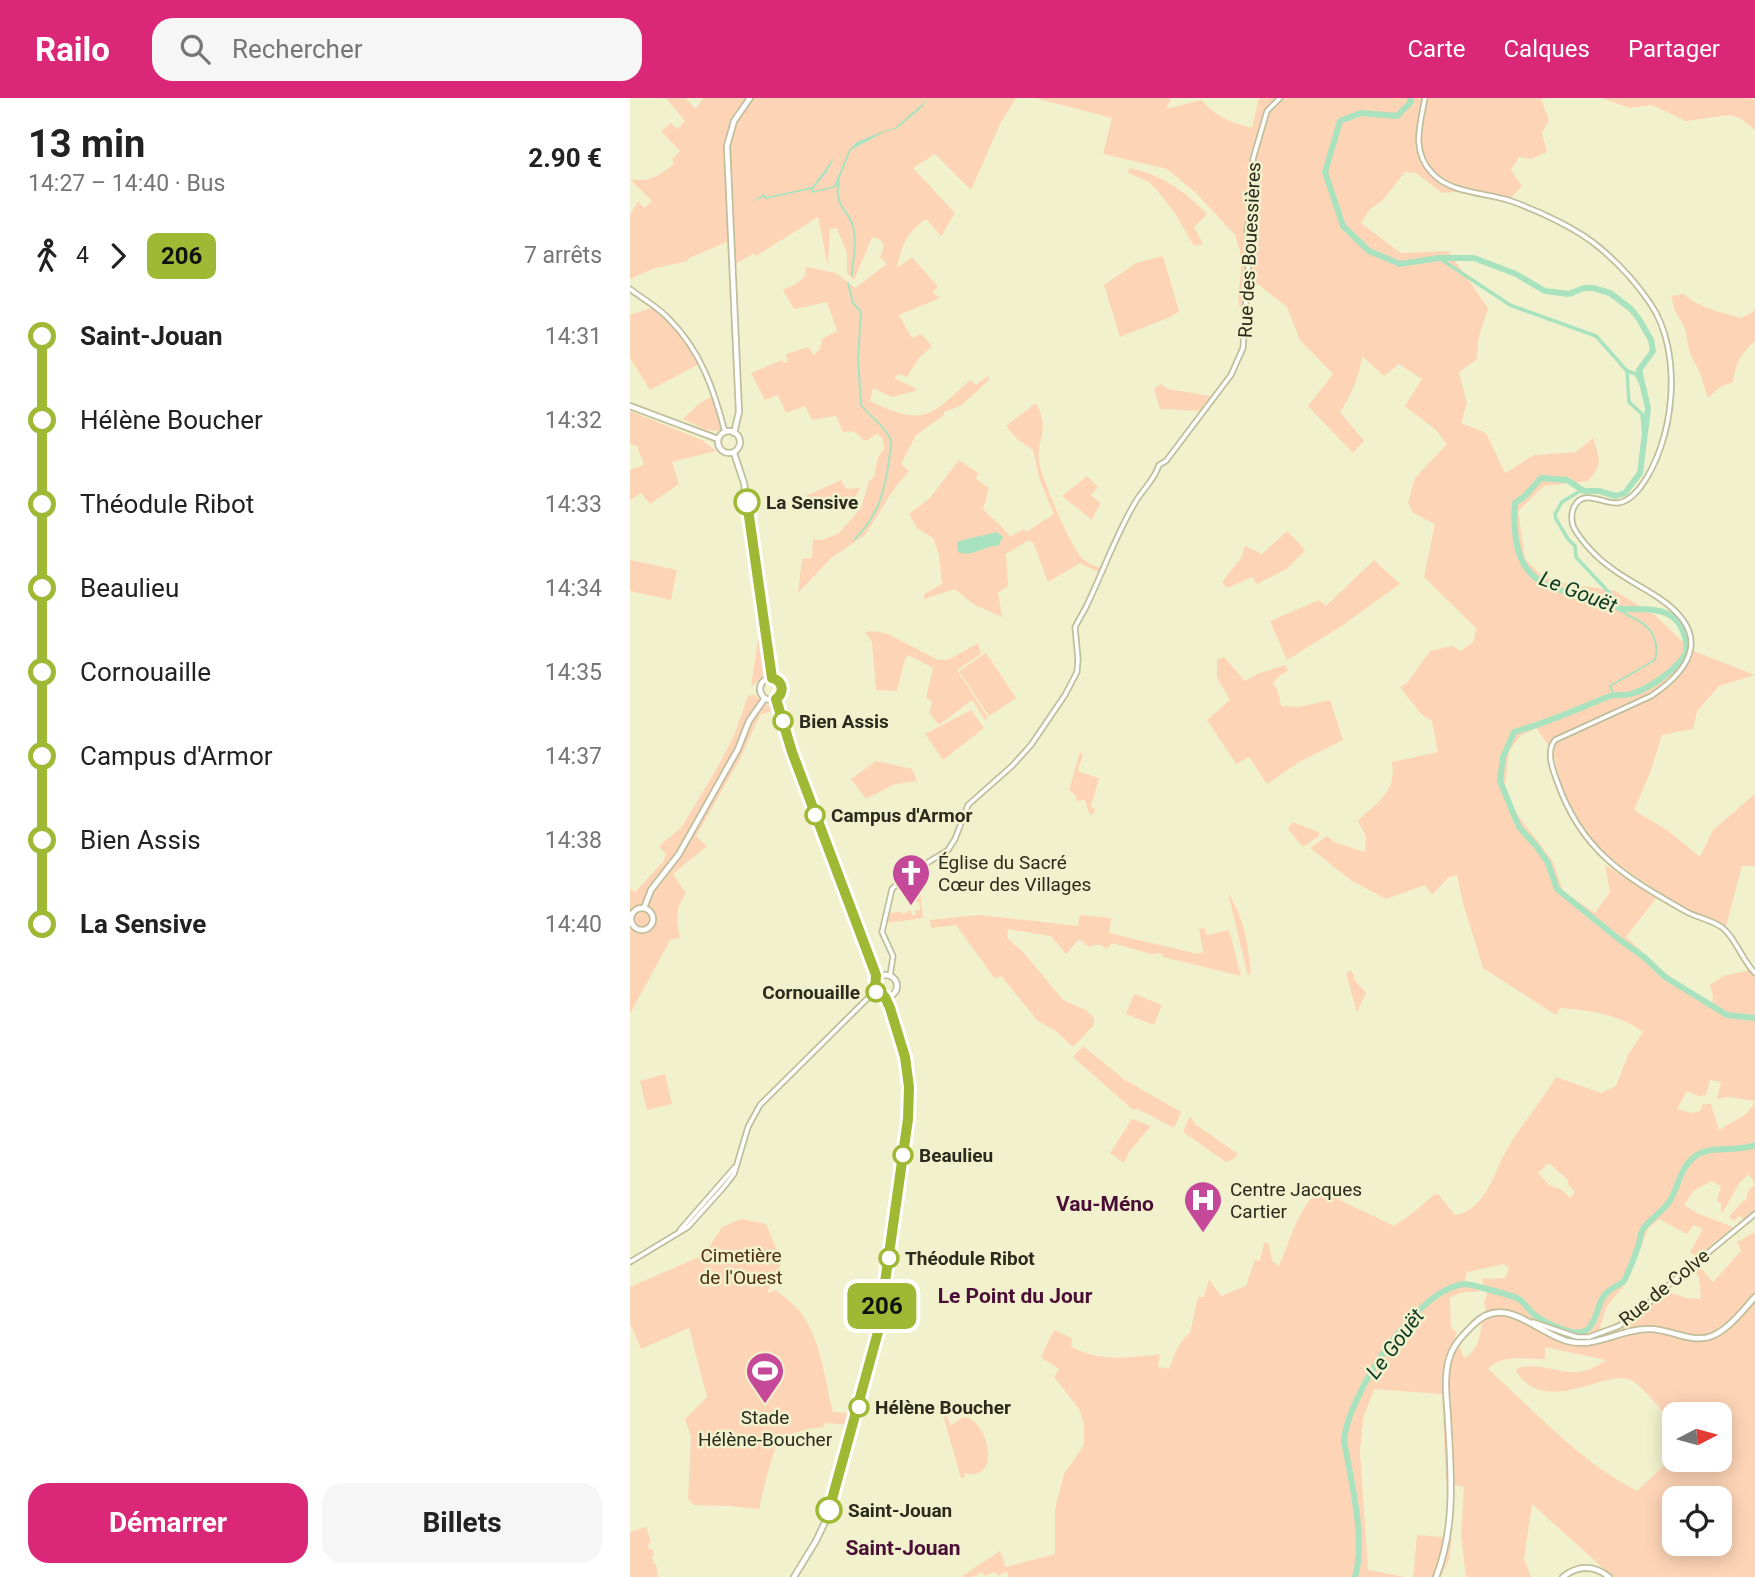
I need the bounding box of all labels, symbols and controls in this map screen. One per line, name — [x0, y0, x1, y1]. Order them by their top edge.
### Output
search box — [152, 18, 642, 81]
text: Railo — [35, 30, 110, 69]
icon: search — [176, 30, 214, 68]
text: Rechercher — [232, 34, 363, 64]
text: Carte — [1407, 35, 1465, 63]
text: Calques — [1503, 35, 1590, 63]
text: Partager — [1628, 35, 1720, 63]
text: 13 min — [28, 122, 145, 166]
text: 2.90 € — [528, 143, 602, 173]
street label: Rue des Bouessières — [1233, 162, 1266, 338]
text: 14:27 – 14:40 · Bus — [28, 170, 225, 197]
icon: walk — [28, 237, 66, 275]
icon: forward — [99, 237, 137, 275]
text: 4 — [76, 242, 89, 269]
text: 206 — [161, 242, 202, 270]
text: 7 arrêts — [524, 242, 602, 269]
text: Saint-Jouan — [80, 321, 223, 351]
text: 14:31 — [545, 323, 602, 350]
text: Hélène Boucher — [80, 405, 263, 435]
text: 14:32 — [545, 407, 602, 434]
text: Théodule Ribot — [80, 489, 254, 519]
marker: La Sensive — [734, 489, 760, 515]
text: 14:33 — [545, 491, 602, 518]
place label: La Sensive — [766, 491, 858, 514]
water label: Le Gouët — [1536, 566, 1620, 618]
text: Beaulieu — [80, 573, 179, 603]
text: 14:34 — [545, 575, 602, 602]
text: Cornouaille — [80, 657, 211, 687]
text: 14:35 — [545, 659, 602, 686]
place label: Bien Assis — [799, 710, 889, 733]
marker: Bien Assis — [773, 711, 793, 731]
text: Campus d'Armor — [80, 741, 273, 771]
text: 14:37 — [545, 743, 602, 770]
place label: Campus d'Armor — [831, 804, 972, 827]
marker: Campus d'Armor — [805, 805, 825, 825]
text: Bien Assis — [80, 825, 201, 855]
text: 14:38 — [545, 827, 602, 854]
place label: Église du Sacré Cœur des Villages — [938, 851, 1091, 896]
church icon: Église du Sacré Cœur des Villages — [890, 852, 932, 907]
text: La Sensive — [80, 909, 206, 939]
text: 14:40 — [545, 911, 602, 938]
place label: Cornouaille — [762, 981, 860, 1004]
marker: Cornouaille — [866, 982, 886, 1002]
place label: Beaulieu — [919, 1144, 993, 1167]
marker: Beaulieu — [893, 1145, 913, 1165]
place label: Centre Jacques Cartier — [1230, 1178, 1362, 1223]
hospital icon: Centre Jacques Cartier — [1182, 1179, 1224, 1234]
district label: Vau-Méno — [1056, 1192, 1154, 1216]
park label: Cimetière de l'Ouest — [699, 1244, 783, 1289]
street label: Rue de Colve — [1615, 1244, 1714, 1331]
place label: Théodule Ribot — [905, 1247, 1035, 1270]
marker: Théodule Ribot — [879, 1248, 899, 1268]
line badge: 206 — [842, 1283, 922, 1329]
district label: Le Point du Jour — [938, 1284, 1093, 1308]
text: 206 — [861, 1292, 903, 1320]
water label: Le Gouët — [1361, 1304, 1429, 1384]
sports icon: Stade Hélène-Boucher — [744, 1350, 786, 1405]
place label: Hélène Boucher — [875, 1396, 1011, 1419]
marker: Hélène Boucher — [849, 1397, 869, 1417]
north arrow — [1662, 1402, 1732, 1472]
map controls — [1662, 1402, 1732, 1556]
place label: Stade Hélène-Boucher — [698, 1406, 833, 1451]
button: Démarrer — [28, 1483, 308, 1563]
button: Billets — [322, 1483, 602, 1563]
button: locate — [1662, 1486, 1732, 1556]
marker: Saint-Jouan — [816, 1497, 842, 1523]
place label: Saint-Jouan — [848, 1499, 952, 1522]
district label: Saint-Jouan — [845, 1536, 961, 1560]

